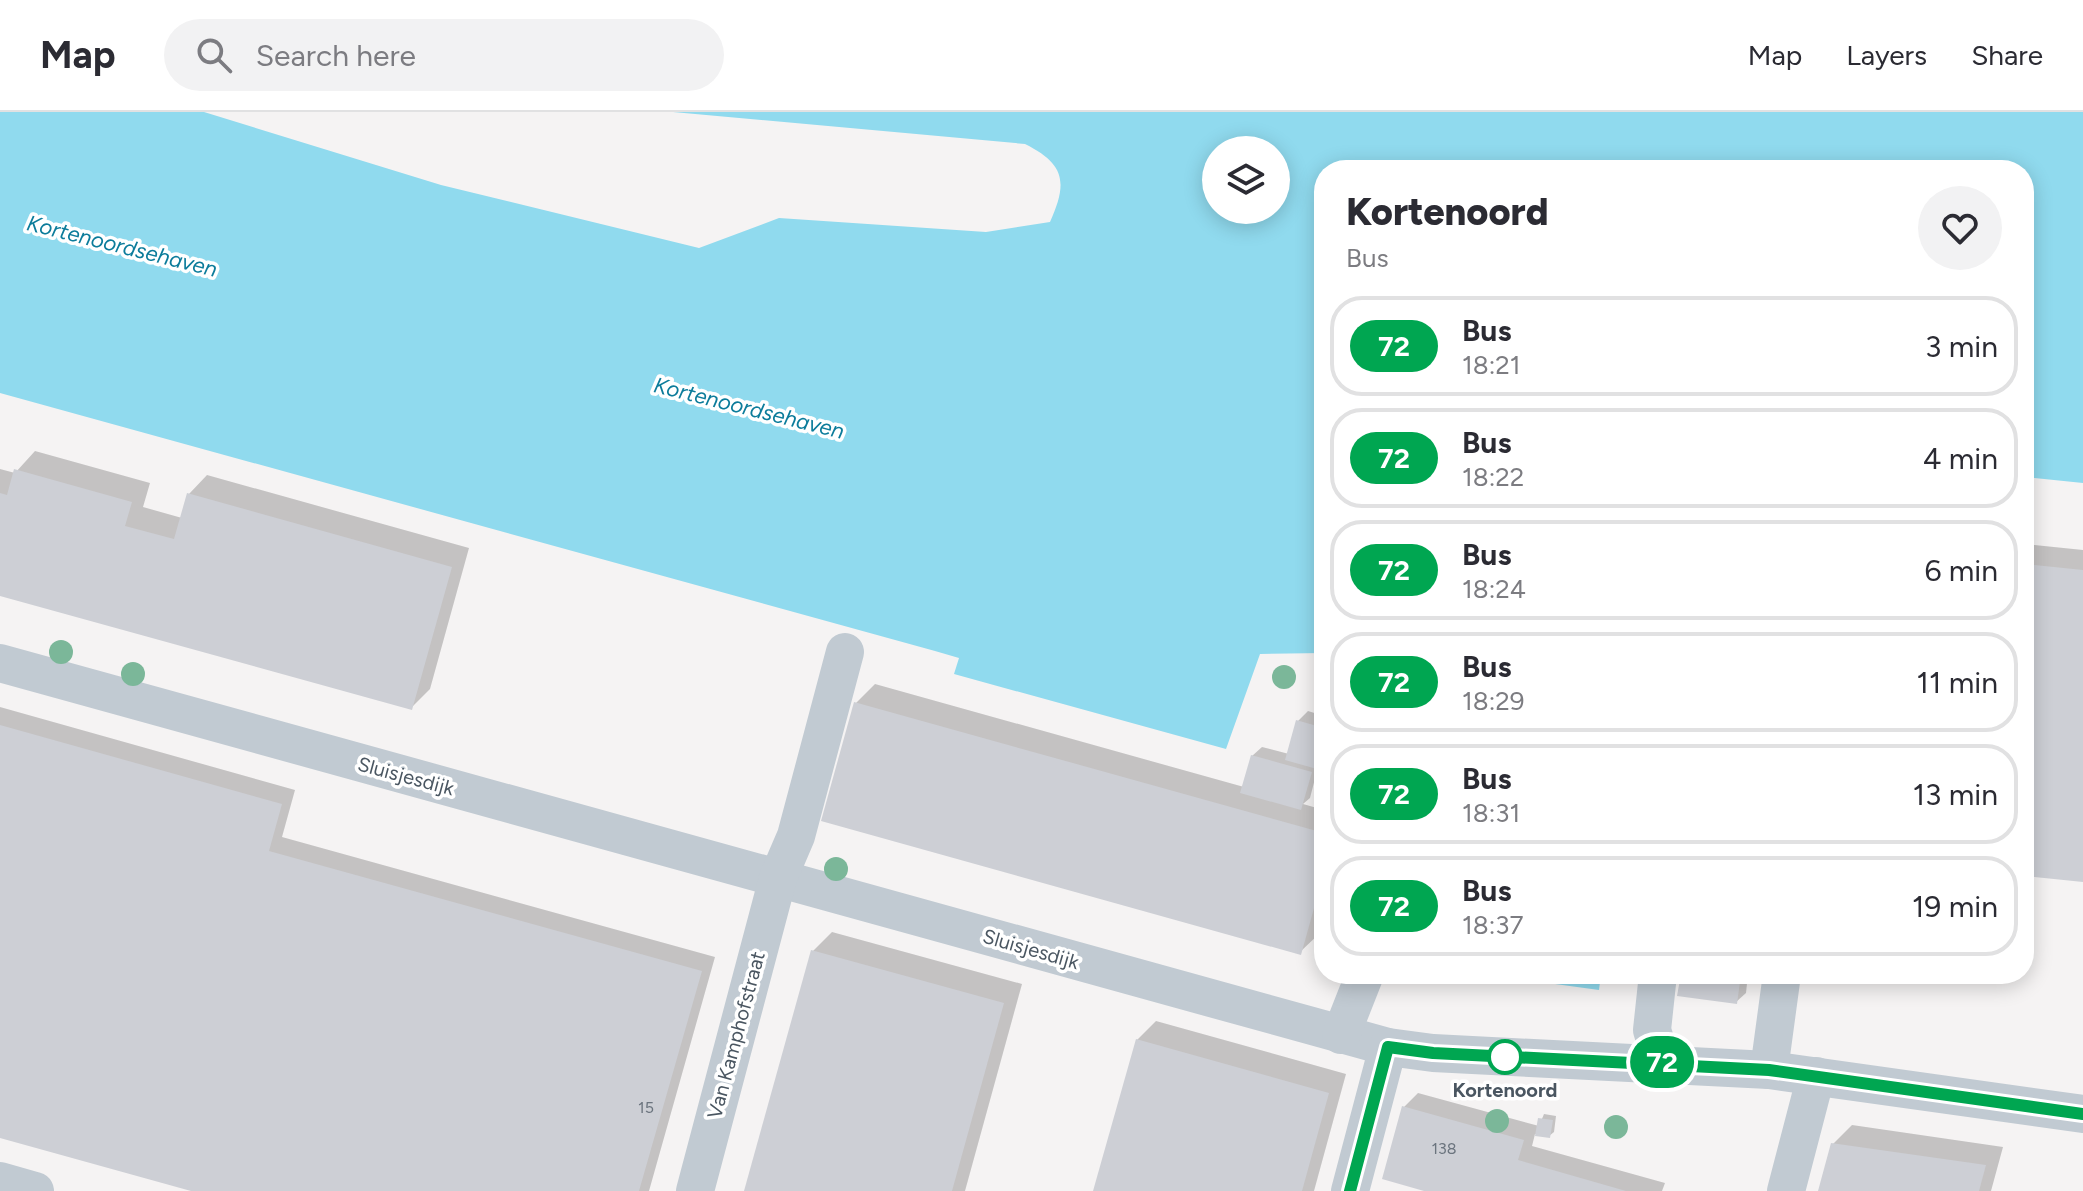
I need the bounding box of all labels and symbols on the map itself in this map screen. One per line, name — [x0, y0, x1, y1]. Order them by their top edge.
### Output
water label: Kortenoordsehaven — [24, 209, 220, 283]
water label: Kortenoordsehaven — [651, 371, 847, 445]
street label: Sluisjesdijk — [355, 752, 457, 800]
street label: Sluisjesdijk — [980, 924, 1082, 974]
street label: Van Kamphofstraat — [702, 949, 770, 1121]
line badge: 72 — [1626, 1036, 1698, 1088]
marker: Kortenoord — [1488, 1040, 1522, 1074]
place label: Kortenoord — [1453, 1078, 1557, 1102]
house number: 15 — [638, 1098, 654, 1117]
house number: 138 — [1431, 1139, 1457, 1158]

